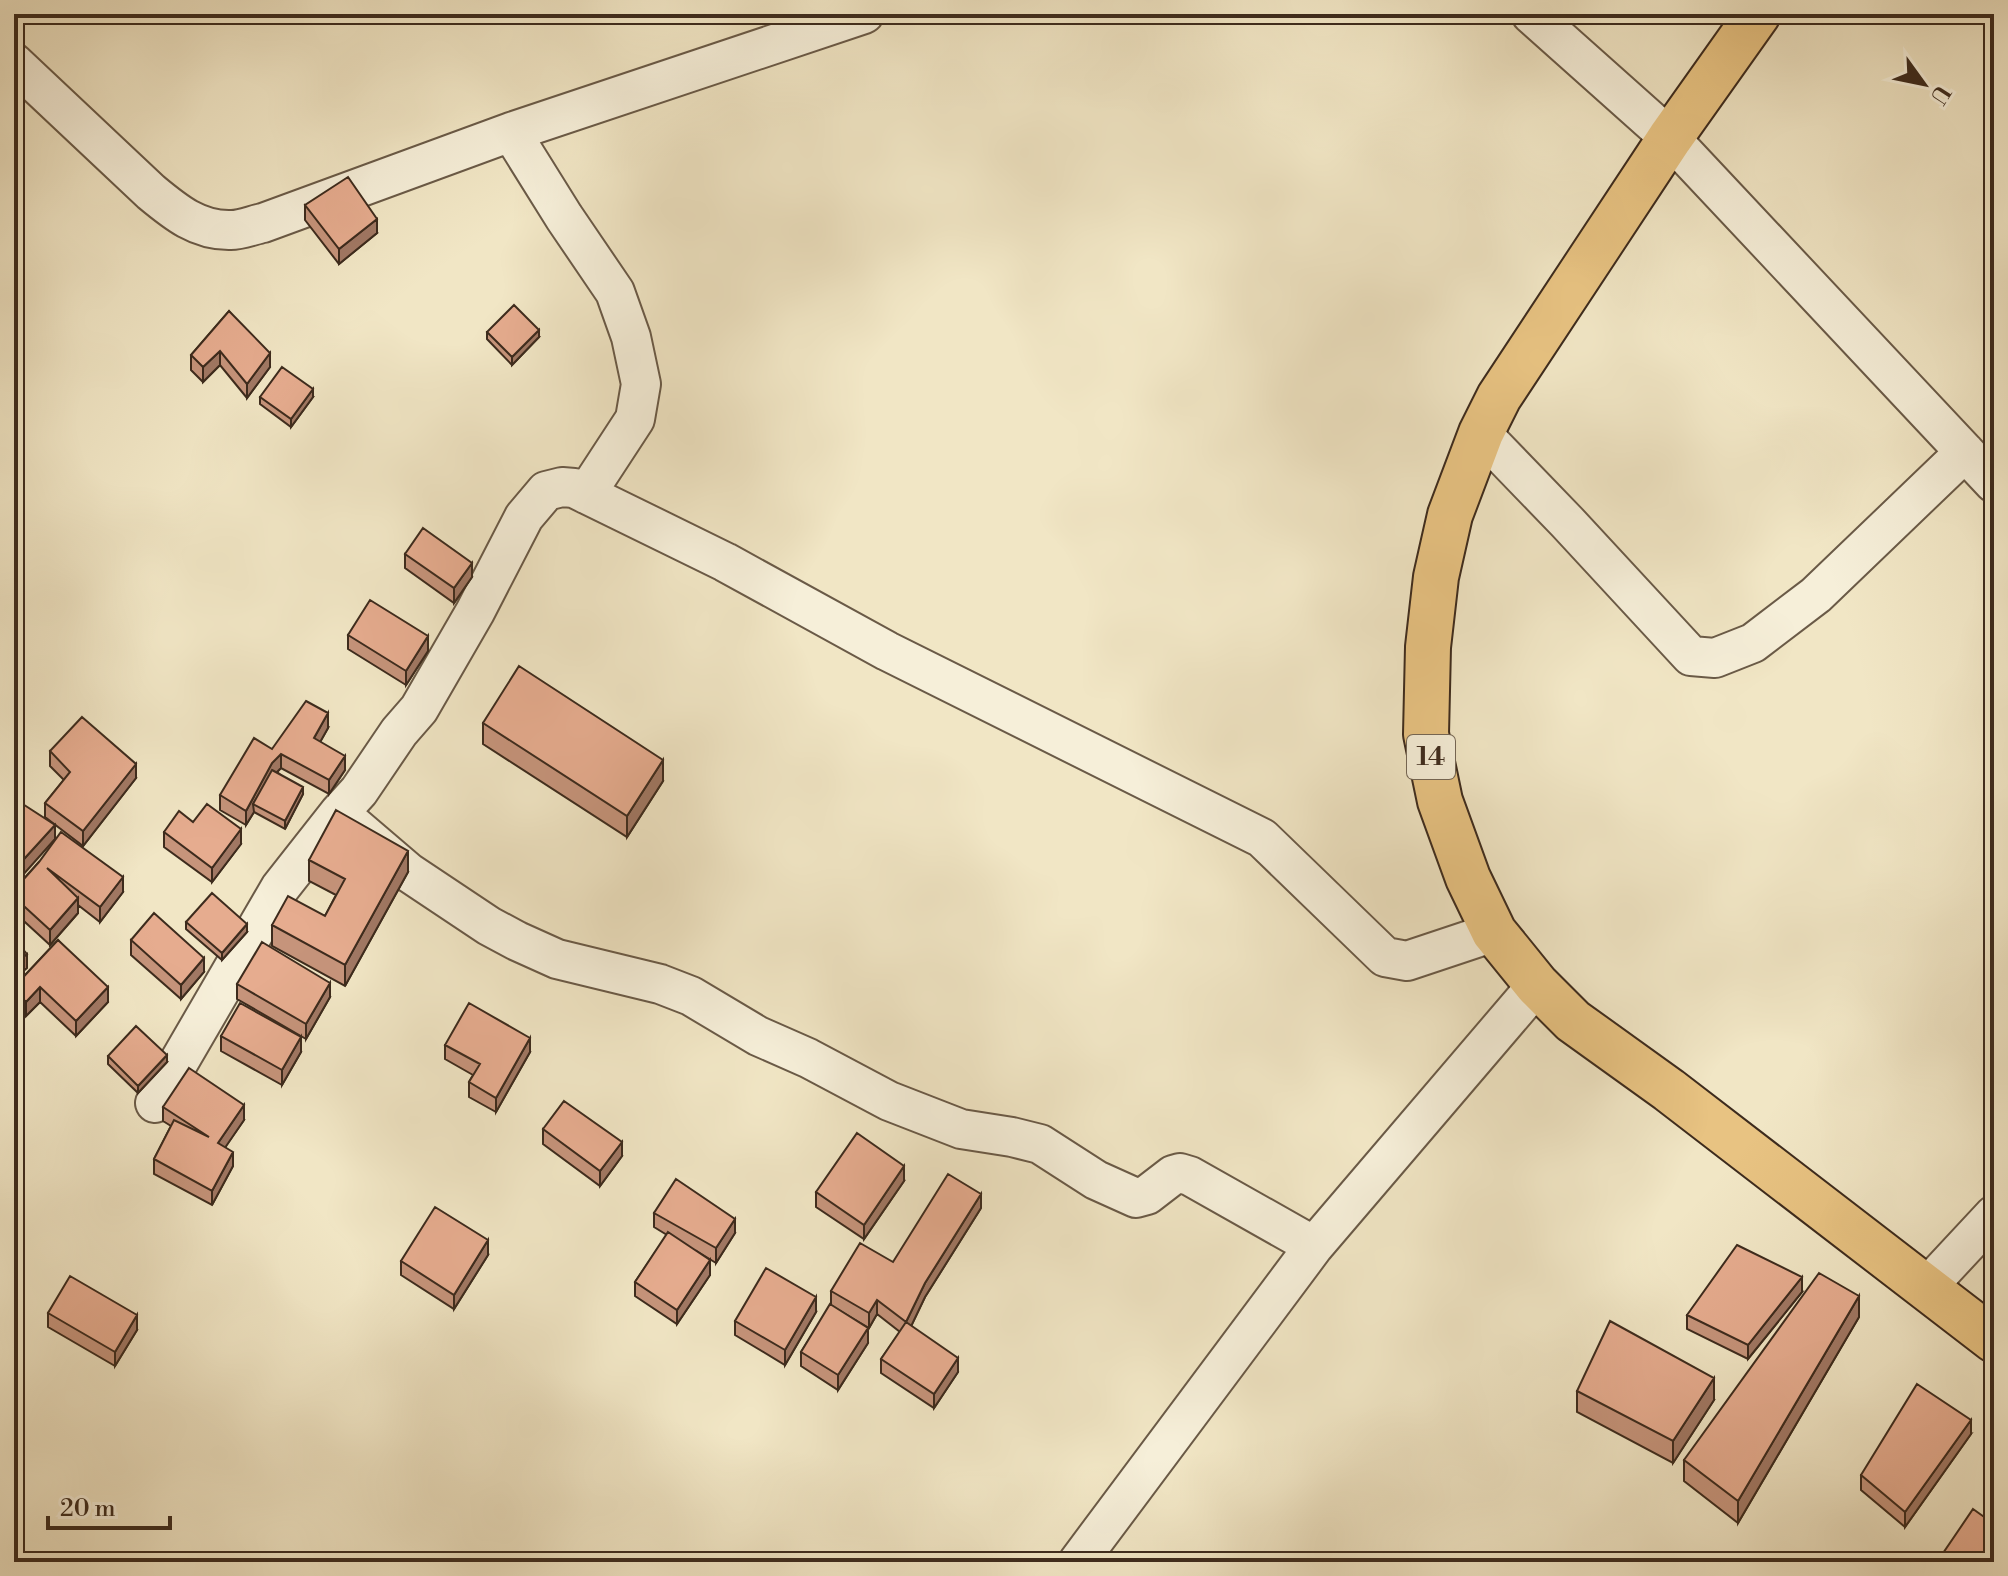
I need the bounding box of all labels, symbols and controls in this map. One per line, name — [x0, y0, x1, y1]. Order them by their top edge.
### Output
north arrow — [1884, 44, 1964, 124]
text: U — [1924, 80, 1955, 109]
road number: 14 — [1407, 735, 1455, 779]
scale bar — [48, 1480, 170, 1530]
text: 20 m — [60, 1494, 116, 1524]

